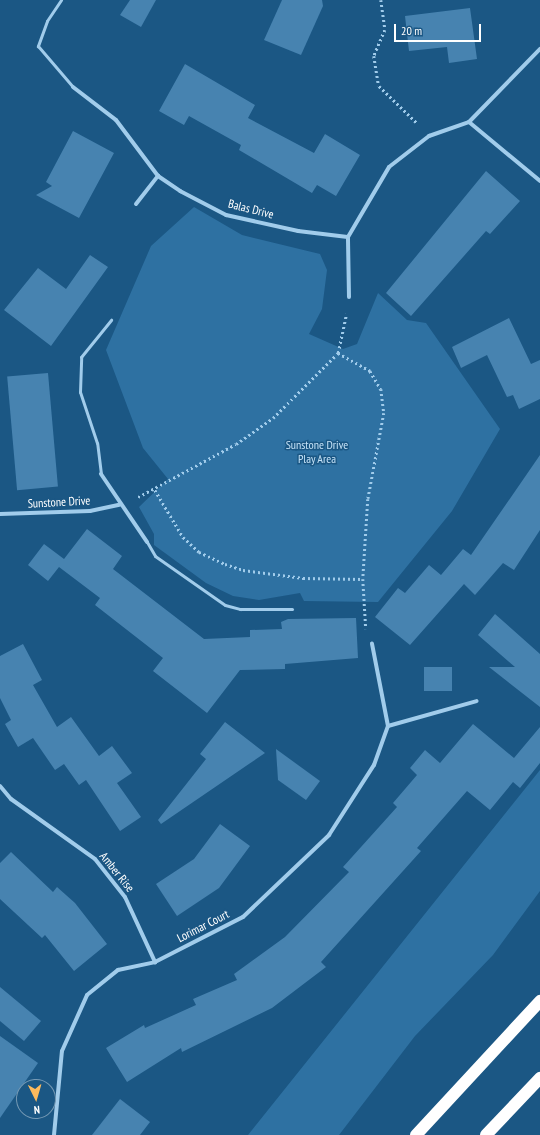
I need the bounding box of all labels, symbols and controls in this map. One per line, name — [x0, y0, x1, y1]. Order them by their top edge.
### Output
scale bar — [396, 16, 483, 42]
text: 20 m — [401, 23, 422, 38]
street label: Balas Drive — [227, 196, 275, 222]
park label: Sunstone Drive Play Area — [286, 438, 348, 466]
street label: Sunstone Drive — [27, 493, 91, 511]
street label: Amber Rise — [97, 849, 137, 895]
street label: Lorimar Court — [175, 907, 231, 945]
north arrow — [16, 1079, 56, 1119]
text: N — [33, 1103, 41, 1117]

